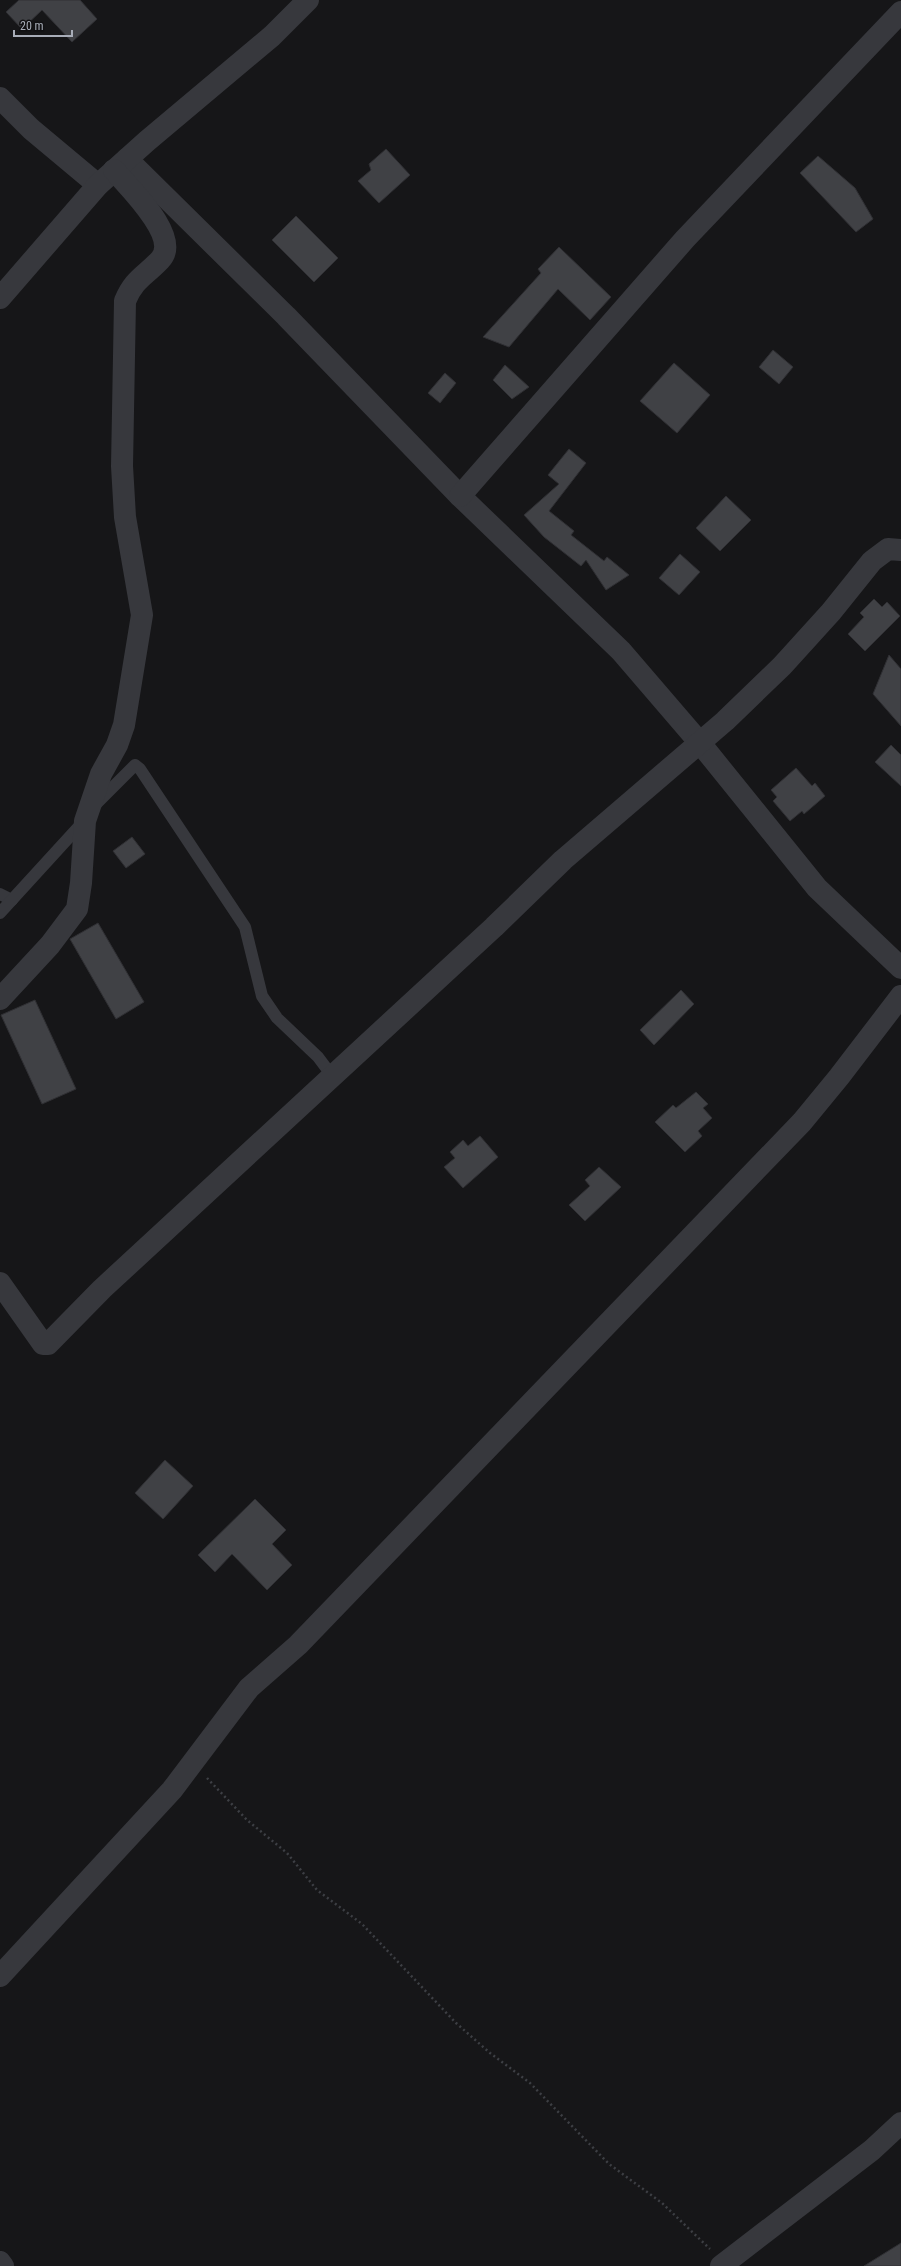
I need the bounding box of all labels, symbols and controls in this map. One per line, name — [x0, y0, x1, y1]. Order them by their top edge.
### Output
scale bar — [14, 12, 72, 38]
text: 20 m — [20, 19, 44, 33]

